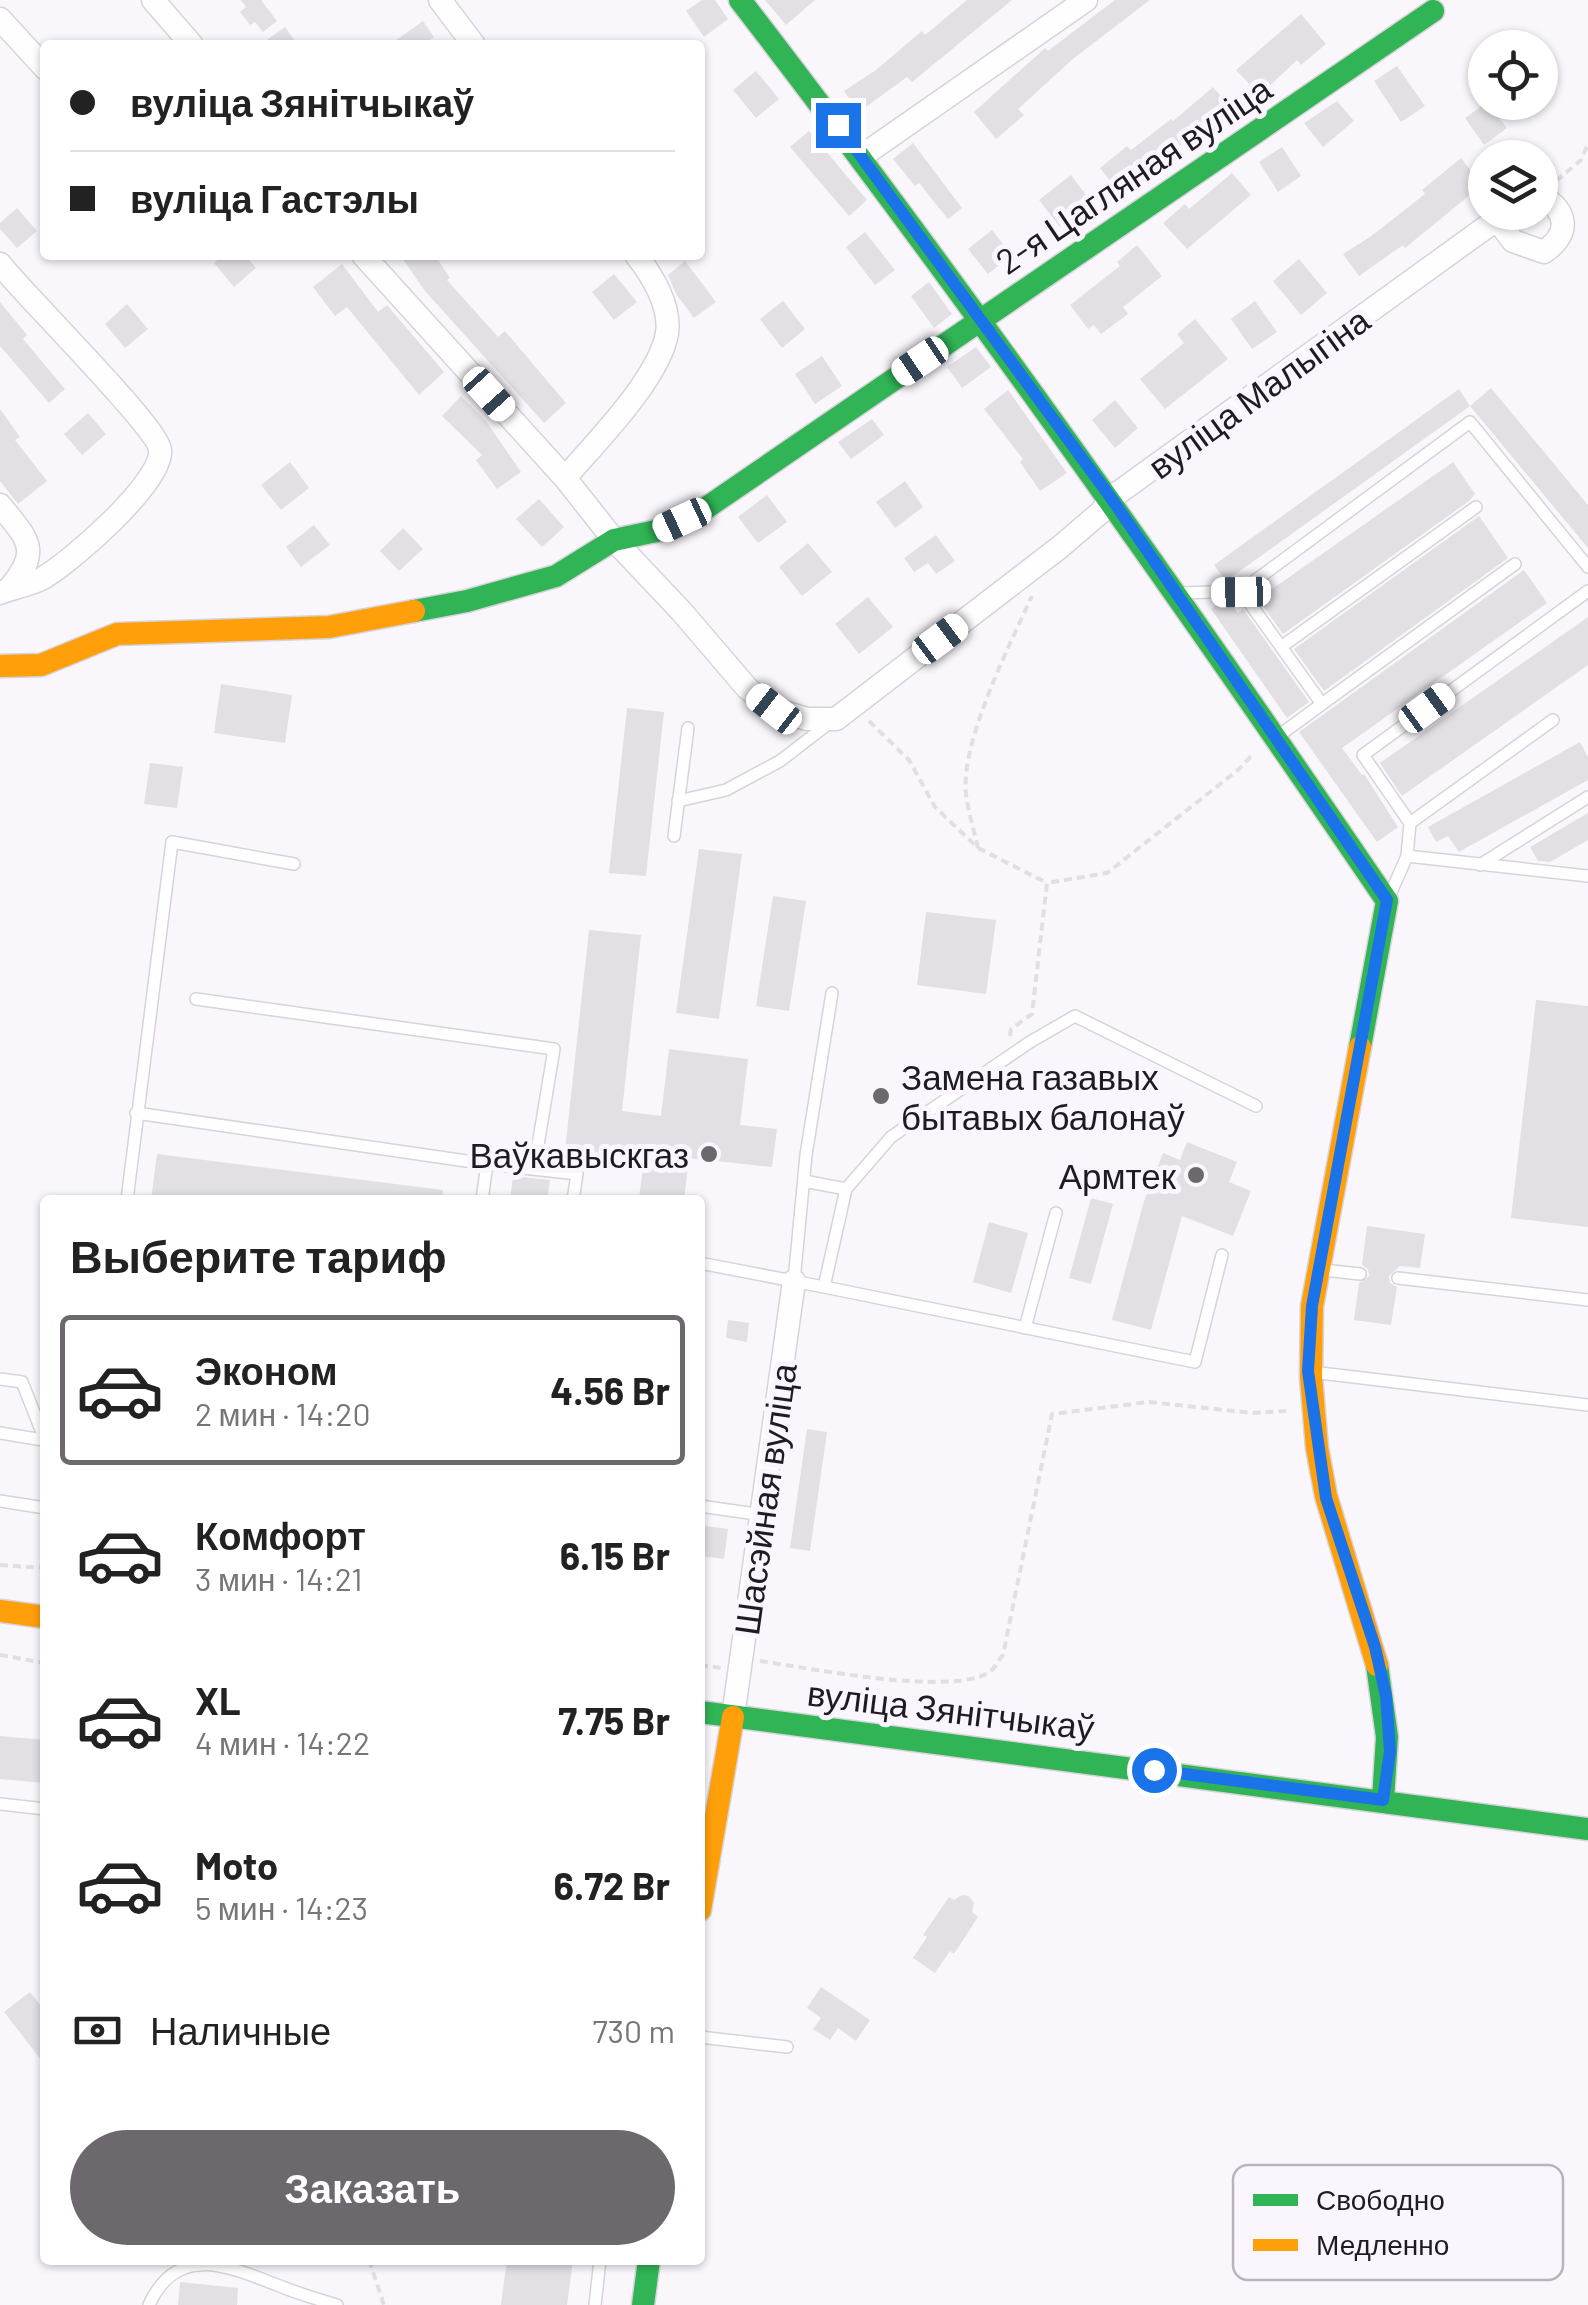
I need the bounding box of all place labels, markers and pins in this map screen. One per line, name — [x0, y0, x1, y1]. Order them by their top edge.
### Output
place label: Замена газавых бытавых балонаў — [901, 1055, 1185, 1137]
marker: Замена газавых бытавых балонаў — [870, 1085, 892, 1107]
place label: Ваўкавыскгаз — [469, 1133, 689, 1175]
marker: Ваўкавыскгаз — [698, 1143, 720, 1165]
place label: Армтек — [1059, 1154, 1177, 1196]
marker: Армтек — [1185, 1164, 1207, 1186]

